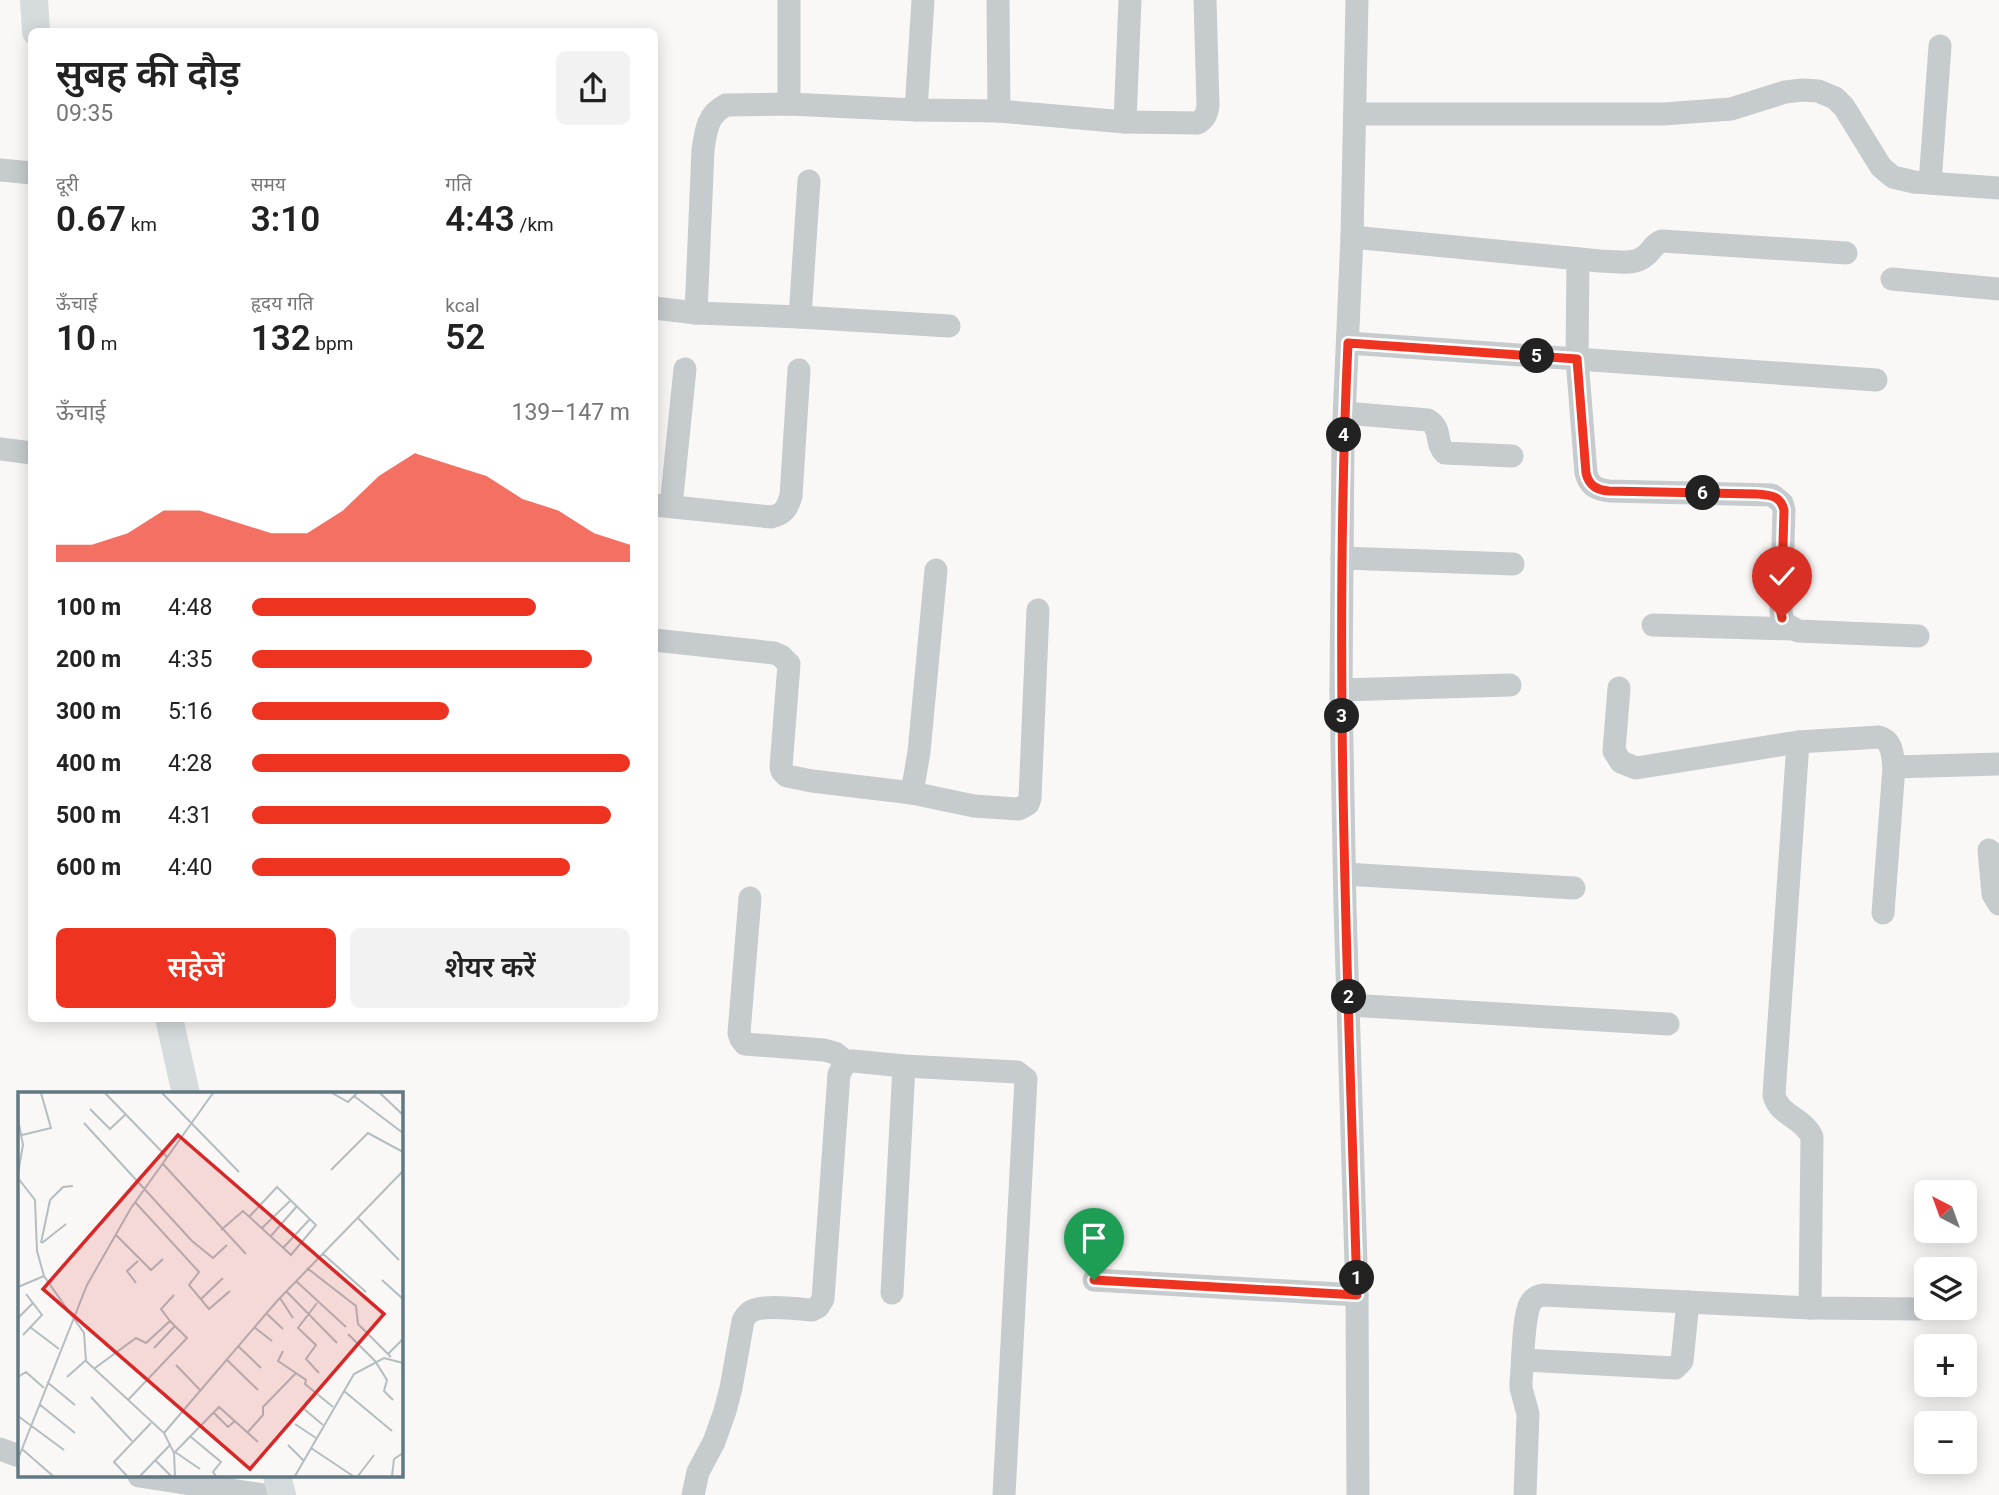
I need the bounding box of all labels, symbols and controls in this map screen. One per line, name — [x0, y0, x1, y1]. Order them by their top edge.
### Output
button: share — [556, 51, 630, 125]
text: सुबह की दौड़ — [56, 52, 240, 96]
text: 09:35 — [56, 100, 113, 127]
text: दूरी — [56, 173, 79, 196]
text: समय — [251, 173, 286, 196]
text: गति — [445, 173, 472, 196]
text: 0.67 — [56, 199, 126, 240]
text: 3:10 — [251, 199, 320, 240]
text: 4:43 — [445, 199, 515, 240]
text: km — [126, 213, 157, 236]
text: /km — [515, 213, 554, 236]
text: ऊँचाई — [56, 292, 97, 315]
text: हृदय गति — [251, 292, 313, 315]
text: kcal — [445, 294, 480, 317]
text: 52 — [445, 317, 485, 358]
text: 10 — [56, 318, 96, 359]
text: 132 — [251, 318, 311, 359]
text: m — [96, 332, 117, 355]
text: bpm — [311, 332, 353, 355]
pin: 5 — [1520, 338, 1554, 374]
text: 5 — [1531, 344, 1542, 367]
text: ऊँचाई — [56, 399, 106, 426]
text: 139–147 m — [511, 399, 630, 426]
pin: 4 — [1326, 418, 1362, 452]
text: 4 — [1338, 423, 1349, 446]
pin: 6 — [1686, 476, 1720, 510]
text: 6 — [1697, 481, 1708, 504]
pin — [1752, 546, 1812, 618]
icon: check — [1763, 557, 1801, 595]
text: 100 m — [56, 594, 121, 621]
text: 4:48 — [168, 594, 212, 621]
text: 200 m — [56, 646, 121, 673]
text: 4:35 — [168, 646, 212, 673]
text: 300 m — [56, 698, 121, 725]
text: 5:16 — [168, 698, 212, 725]
pin: 3 — [1324, 698, 1360, 734]
text: 3 — [1336, 704, 1347, 727]
text: 400 m — [56, 750, 121, 777]
text: 4:28 — [168, 750, 212, 777]
text: 500 m — [56, 802, 121, 829]
text: 4:31 — [168, 802, 212, 829]
text: 600 m — [56, 854, 121, 881]
text: 4:40 — [168, 854, 212, 881]
button: सहेजें — [56, 928, 336, 1008]
button: शेयर करें — [350, 928, 630, 1008]
pin: 2 — [1332, 979, 1366, 1014]
text: 2 — [1343, 985, 1354, 1008]
inset map — [18, 1092, 402, 1478]
north arrow — [1914, 1180, 1978, 1242]
map controls — [1914, 1180, 1977, 1474]
pin — [1064, 1208, 1124, 1280]
icon: arrive — [1075, 1219, 1113, 1257]
button: layers — [1914, 1257, 1977, 1320]
pin: 1 — [1340, 1260, 1374, 1296]
text: 1 — [1351, 1266, 1362, 1289]
button: + — [1914, 1334, 1977, 1397]
button: − — [1914, 1411, 1977, 1474]

